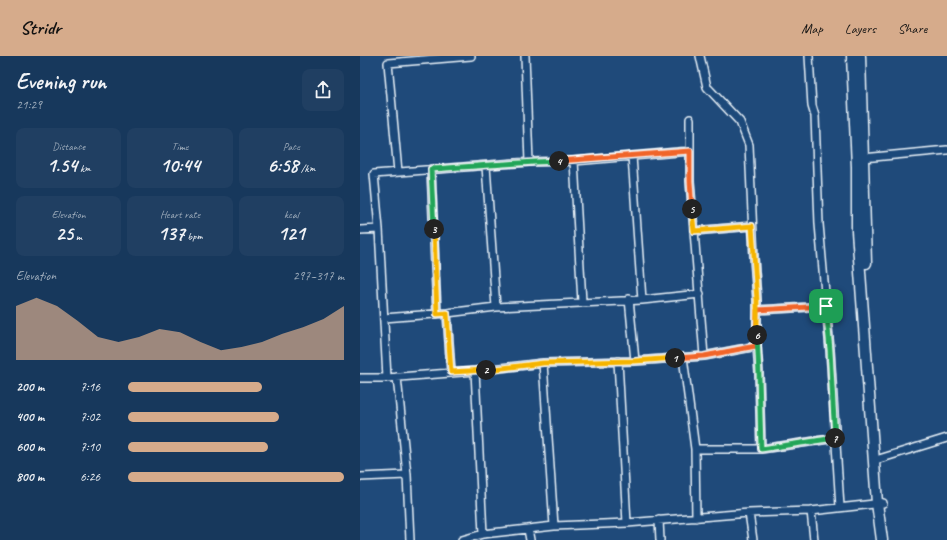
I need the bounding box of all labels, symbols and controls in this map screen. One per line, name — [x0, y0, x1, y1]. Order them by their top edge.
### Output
text: Stridr — [20, 16, 61, 40]
text: Map — [801, 20, 823, 37]
text: Layers — [845, 20, 876, 37]
text: Share — [898, 20, 927, 37]
text: Evening run — [16, 68, 106, 96]
button: share — [302, 69, 344, 111]
text: 21:29 — [16, 97, 42, 113]
text: Distance — [52, 139, 85, 153]
text: Time — [172, 139, 188, 153]
text: Pace — [283, 139, 300, 153]
pin: 4 — [549, 151, 569, 171]
text: 1.54 — [47, 153, 77, 178]
text: 10:44 — [160, 153, 200, 178]
text: 6:58 — [267, 153, 298, 178]
text: 4 — [557, 154, 561, 168]
text: km — [77, 161, 91, 175]
text: /km — [298, 161, 315, 175]
pin: 5 — [682, 199, 702, 219]
text: 5 — [690, 202, 694, 216]
text: Elevation — [52, 207, 86, 221]
text: Heart rate — [160, 207, 200, 221]
text: kcal — [284, 207, 299, 221]
pin: 3 — [424, 219, 444, 239]
text: 25 — [55, 221, 73, 246]
text: 137 — [158, 221, 185, 246]
text: 121 — [278, 221, 305, 246]
text: 3 — [432, 222, 436, 236]
text: m — [73, 229, 82, 243]
text: bpm — [185, 229, 202, 243]
text: Elevation — [16, 268, 56, 284]
text: 297–317 m — [293, 268, 344, 284]
pin — [809, 289, 843, 323]
icon: arrive — [815, 295, 837, 317]
pin: 6 — [747, 325, 767, 345]
text: 6 — [754, 328, 760, 342]
pin: 1 — [665, 348, 685, 368]
text: 1 — [673, 351, 677, 365]
pin: 2 — [476, 360, 496, 380]
text: 2 — [484, 363, 488, 377]
text: 200 m — [16, 379, 44, 395]
text: 7:16 — [80, 379, 100, 395]
text: 400 m — [16, 409, 44, 425]
text: 7:02 — [80, 409, 100, 425]
pin: 7 — [825, 428, 845, 448]
text: 7 — [833, 431, 837, 445]
text: 600 m — [16, 439, 44, 455]
text: 7:10 — [80, 439, 100, 455]
text: 800 m — [16, 469, 44, 485]
text: 6:26 — [80, 469, 100, 485]

